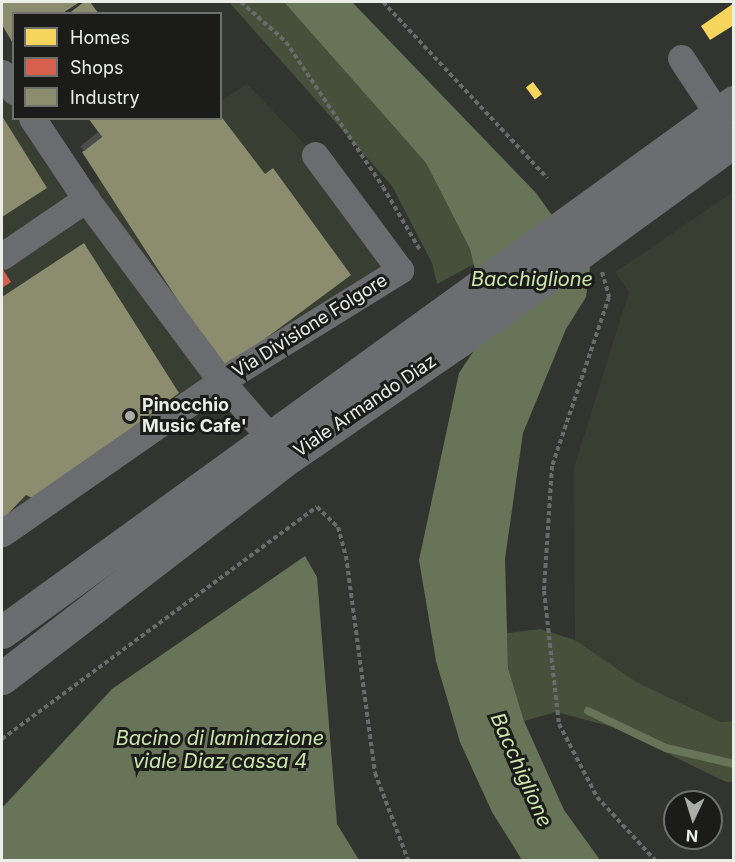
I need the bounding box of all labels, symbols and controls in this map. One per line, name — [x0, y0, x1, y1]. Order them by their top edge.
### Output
legend — [12, 12, 222, 120]
text: Homes — [70, 27, 130, 48]
text: Shops — [70, 57, 124, 78]
text: Industry — [70, 87, 140, 108]
water label: Bacchiglione — [471, 267, 593, 291]
street label: Via Divisione Folgore — [229, 270, 391, 382]
street label: Viale Armando Diaz — [290, 350, 440, 462]
place label: Pinocchio Music Cafe' — [142, 395, 247, 438]
marker: Pinocchio Music Cafe' — [123, 409, 137, 423]
water label: Bacchiglione — [485, 709, 557, 831]
water label: Bacino di laminazione viale Diaz cassa 4 — [116, 726, 324, 773]
north arrow — [663, 790, 723, 850]
text: N — [685, 826, 699, 846]

